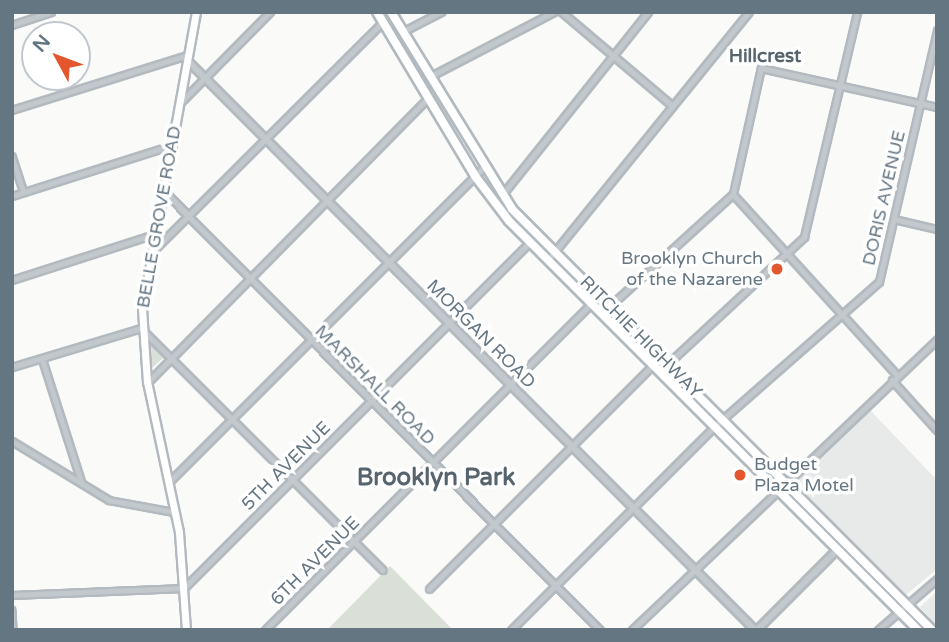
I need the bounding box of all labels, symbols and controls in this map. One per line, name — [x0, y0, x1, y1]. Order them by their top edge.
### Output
north arrow — [21, 21, 91, 91]
text: N — [28, 31, 55, 57]
district label: Hillcrest — [729, 46, 801, 68]
street label: BELLE GROVE ROAD — [132, 124, 186, 310]
street label: DORIS AVENUE — [858, 128, 910, 268]
place label: Brooklyn Church of the Nazarene — [621, 248, 763, 290]
marker: Brooklyn Church of the Nazarene — [769, 261, 785, 277]
street label: RITCHIE HIGHWAY — [575, 271, 707, 403]
street label: MORGAN ROAD — [422, 275, 540, 393]
street label: MARSHALL ROAD — [310, 320, 440, 450]
street label: 5TH AVENUE — [237, 417, 335, 515]
place label: Budget Plaza Motel — [754, 454, 854, 496]
district label: Brooklyn Park — [357, 464, 515, 492]
marker: Budget Plaza Motel — [732, 467, 748, 483]
street label: 6TH AVENUE — [266, 512, 364, 610]

